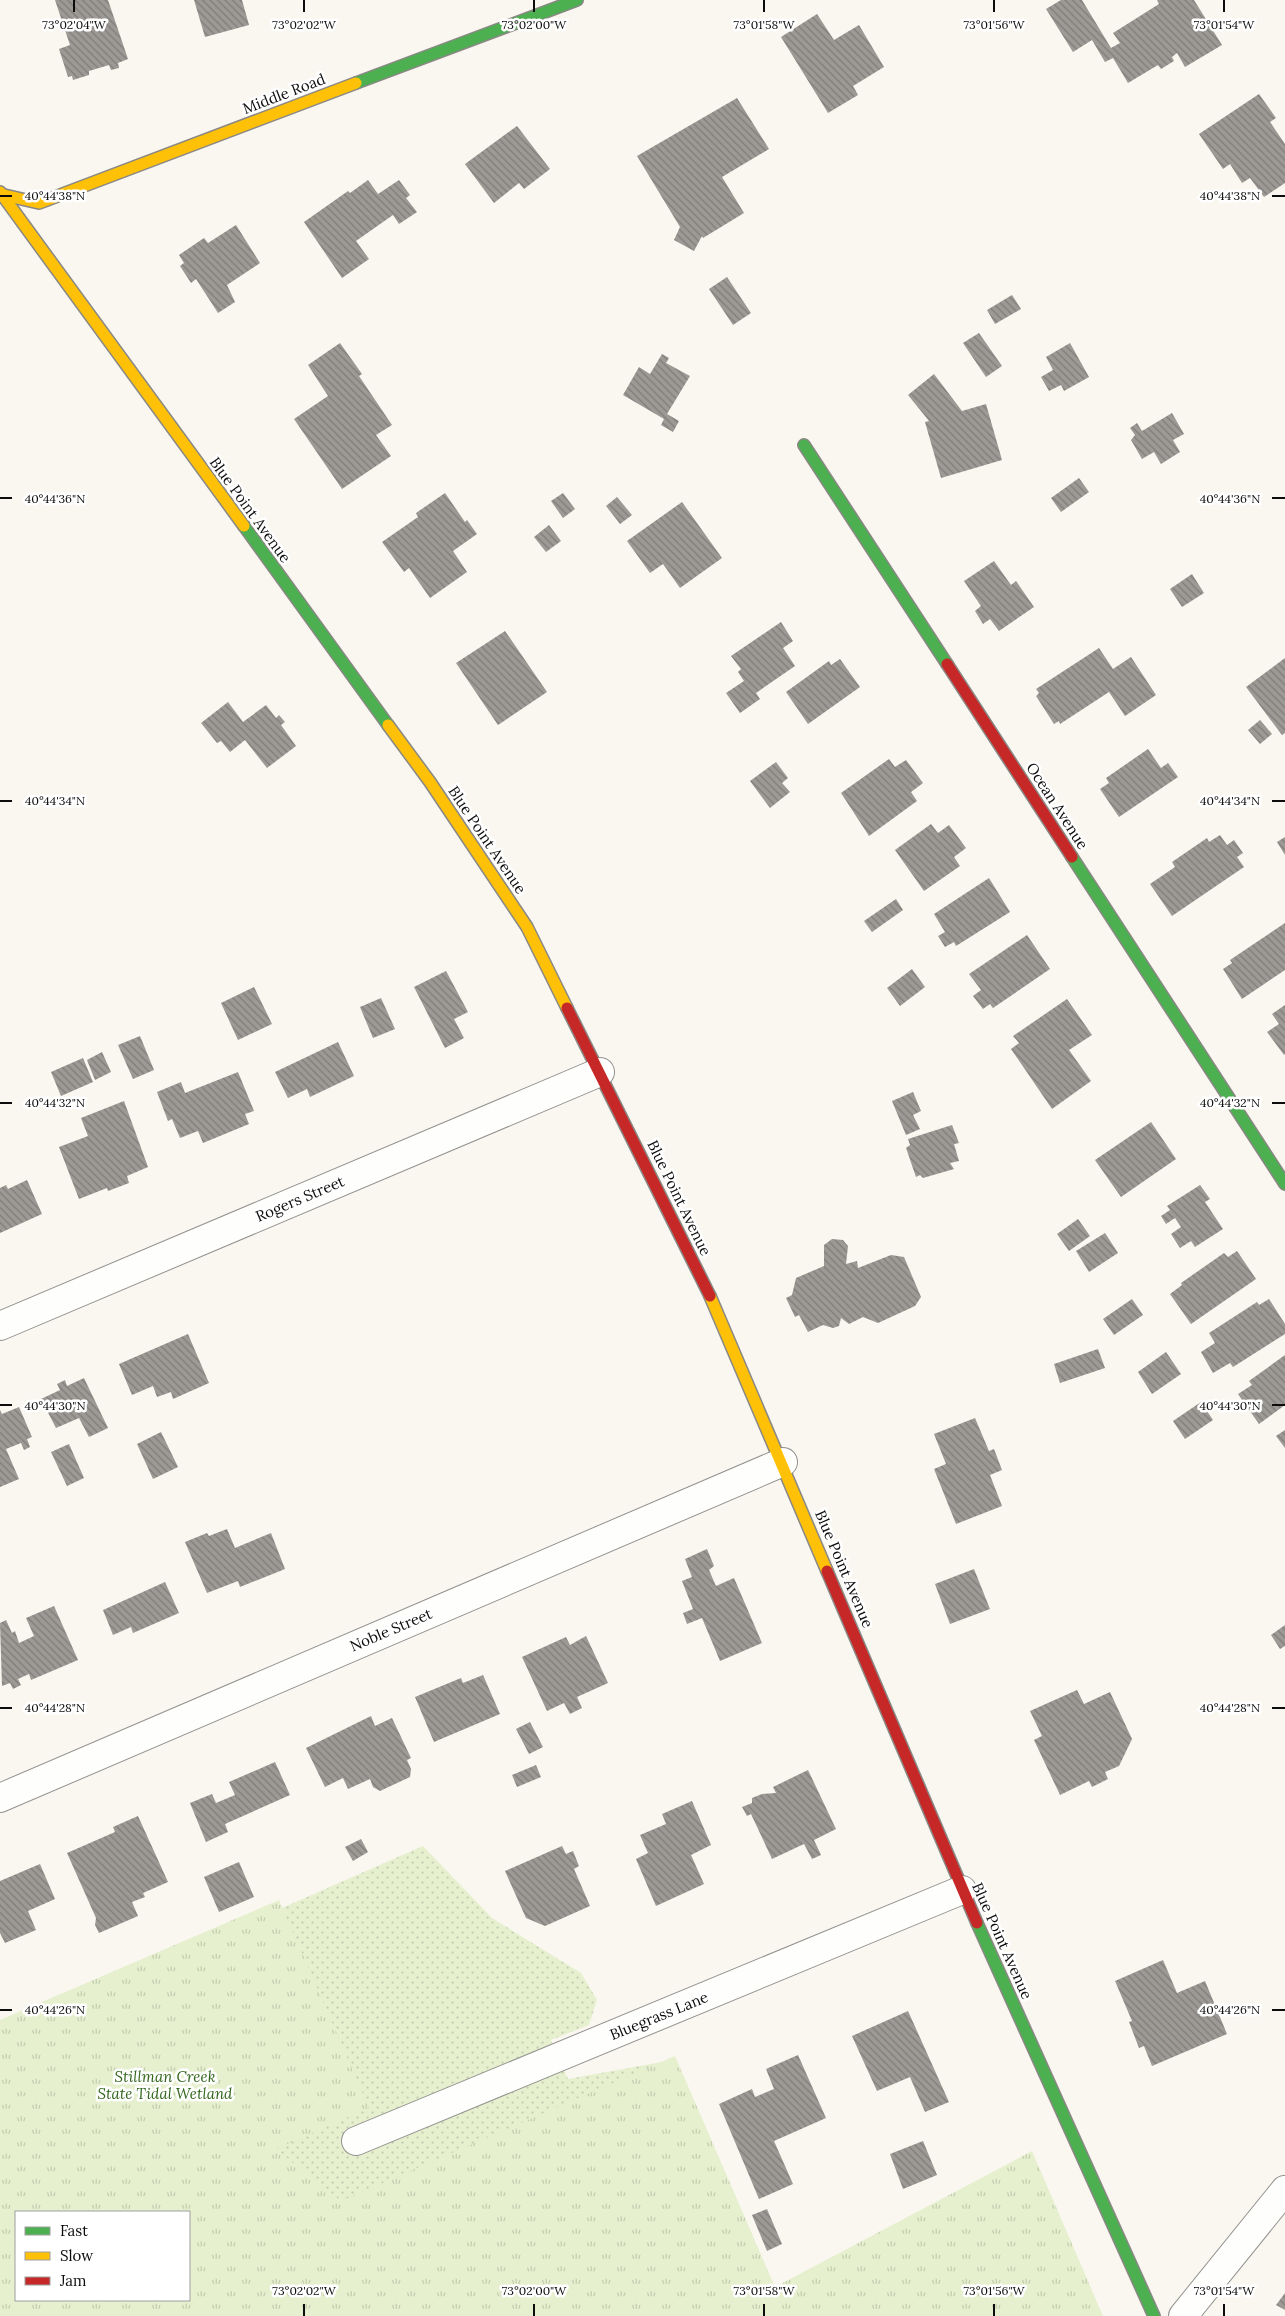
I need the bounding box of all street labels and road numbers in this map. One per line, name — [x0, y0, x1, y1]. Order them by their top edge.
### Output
street label: Middle Road — [240, 69, 328, 118]
street label: Blue Point Avenue — [206, 453, 295, 566]
street label: Ocean Avenue — [1022, 759, 1092, 853]
street label: Blue Point Avenue — [444, 782, 530, 897]
street label: Blue Point Avenue — [643, 1137, 716, 1259]
street label: Rogers Street — [253, 1171, 347, 1226]
street label: Blue Point Avenue — [811, 1507, 878, 1630]
street label: Noble Street — [347, 1604, 435, 1655]
street label: Blue Point Avenue — [968, 1879, 1037, 2002]
street label: Bluegrass Lane — [607, 1987, 711, 2044]

